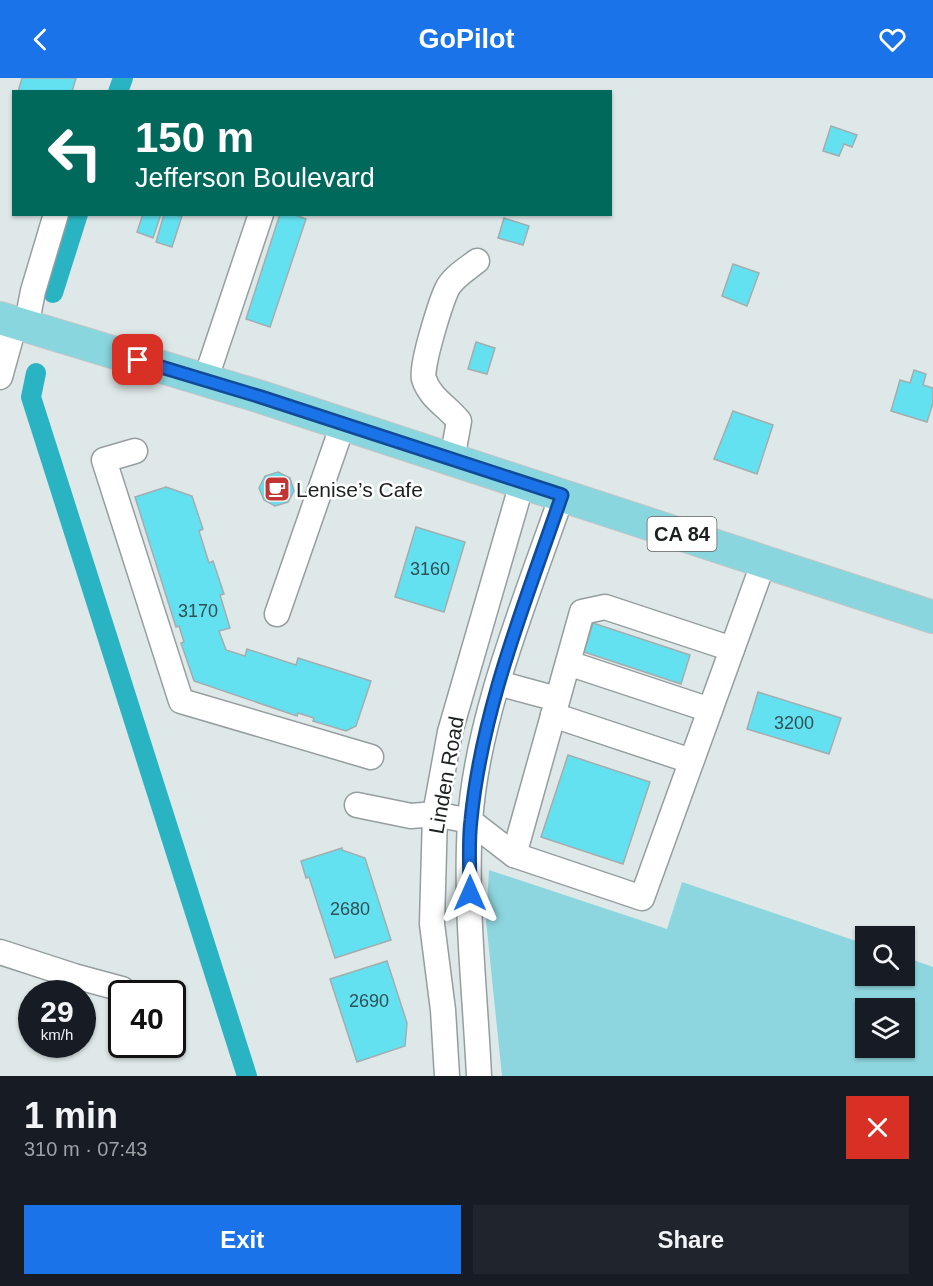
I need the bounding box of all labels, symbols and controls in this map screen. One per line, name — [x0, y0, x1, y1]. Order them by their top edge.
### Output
icon: back — [24, 23, 57, 56]
icon: heart — [876, 23, 909, 56]
text: GoPilot — [419, 24, 515, 54]
icon: left — [36, 114, 114, 192]
text: 150 m — [135, 114, 254, 161]
text: Jefferson Boulevard — [135, 163, 375, 193]
pin — [112, 334, 163, 385]
icon: arrive — [121, 343, 154, 376]
cafe icon: Lenise’s Cafe — [262, 474, 292, 504]
place label: Lenise’s Cafe — [296, 478, 423, 501]
road number: CA 84 — [648, 517, 716, 551]
house number: 3160 — [410, 559, 450, 579]
house number: 3170 — [178, 601, 218, 621]
house number: 3200 — [774, 713, 814, 733]
street label: Linden Road — [424, 714, 468, 836]
position arrow — [438, 861, 502, 925]
house number: 2680 — [330, 899, 370, 919]
map controls — [855, 926, 915, 1058]
button: search — [855, 926, 915, 986]
speed limit sign: 40 — [108, 980, 186, 1058]
house number: 2690 — [349, 991, 389, 1011]
text: 29 — [40, 995, 74, 1028]
button: layers — [855, 998, 915, 1058]
text: km/h — [41, 1026, 73, 1043]
text: 1 min — [24, 1095, 118, 1136]
button: close — [846, 1096, 909, 1159]
text: 310 m · 07:43 — [24, 1138, 147, 1160]
button: Exit — [24, 1205, 461, 1274]
button: Share — [473, 1205, 909, 1274]

